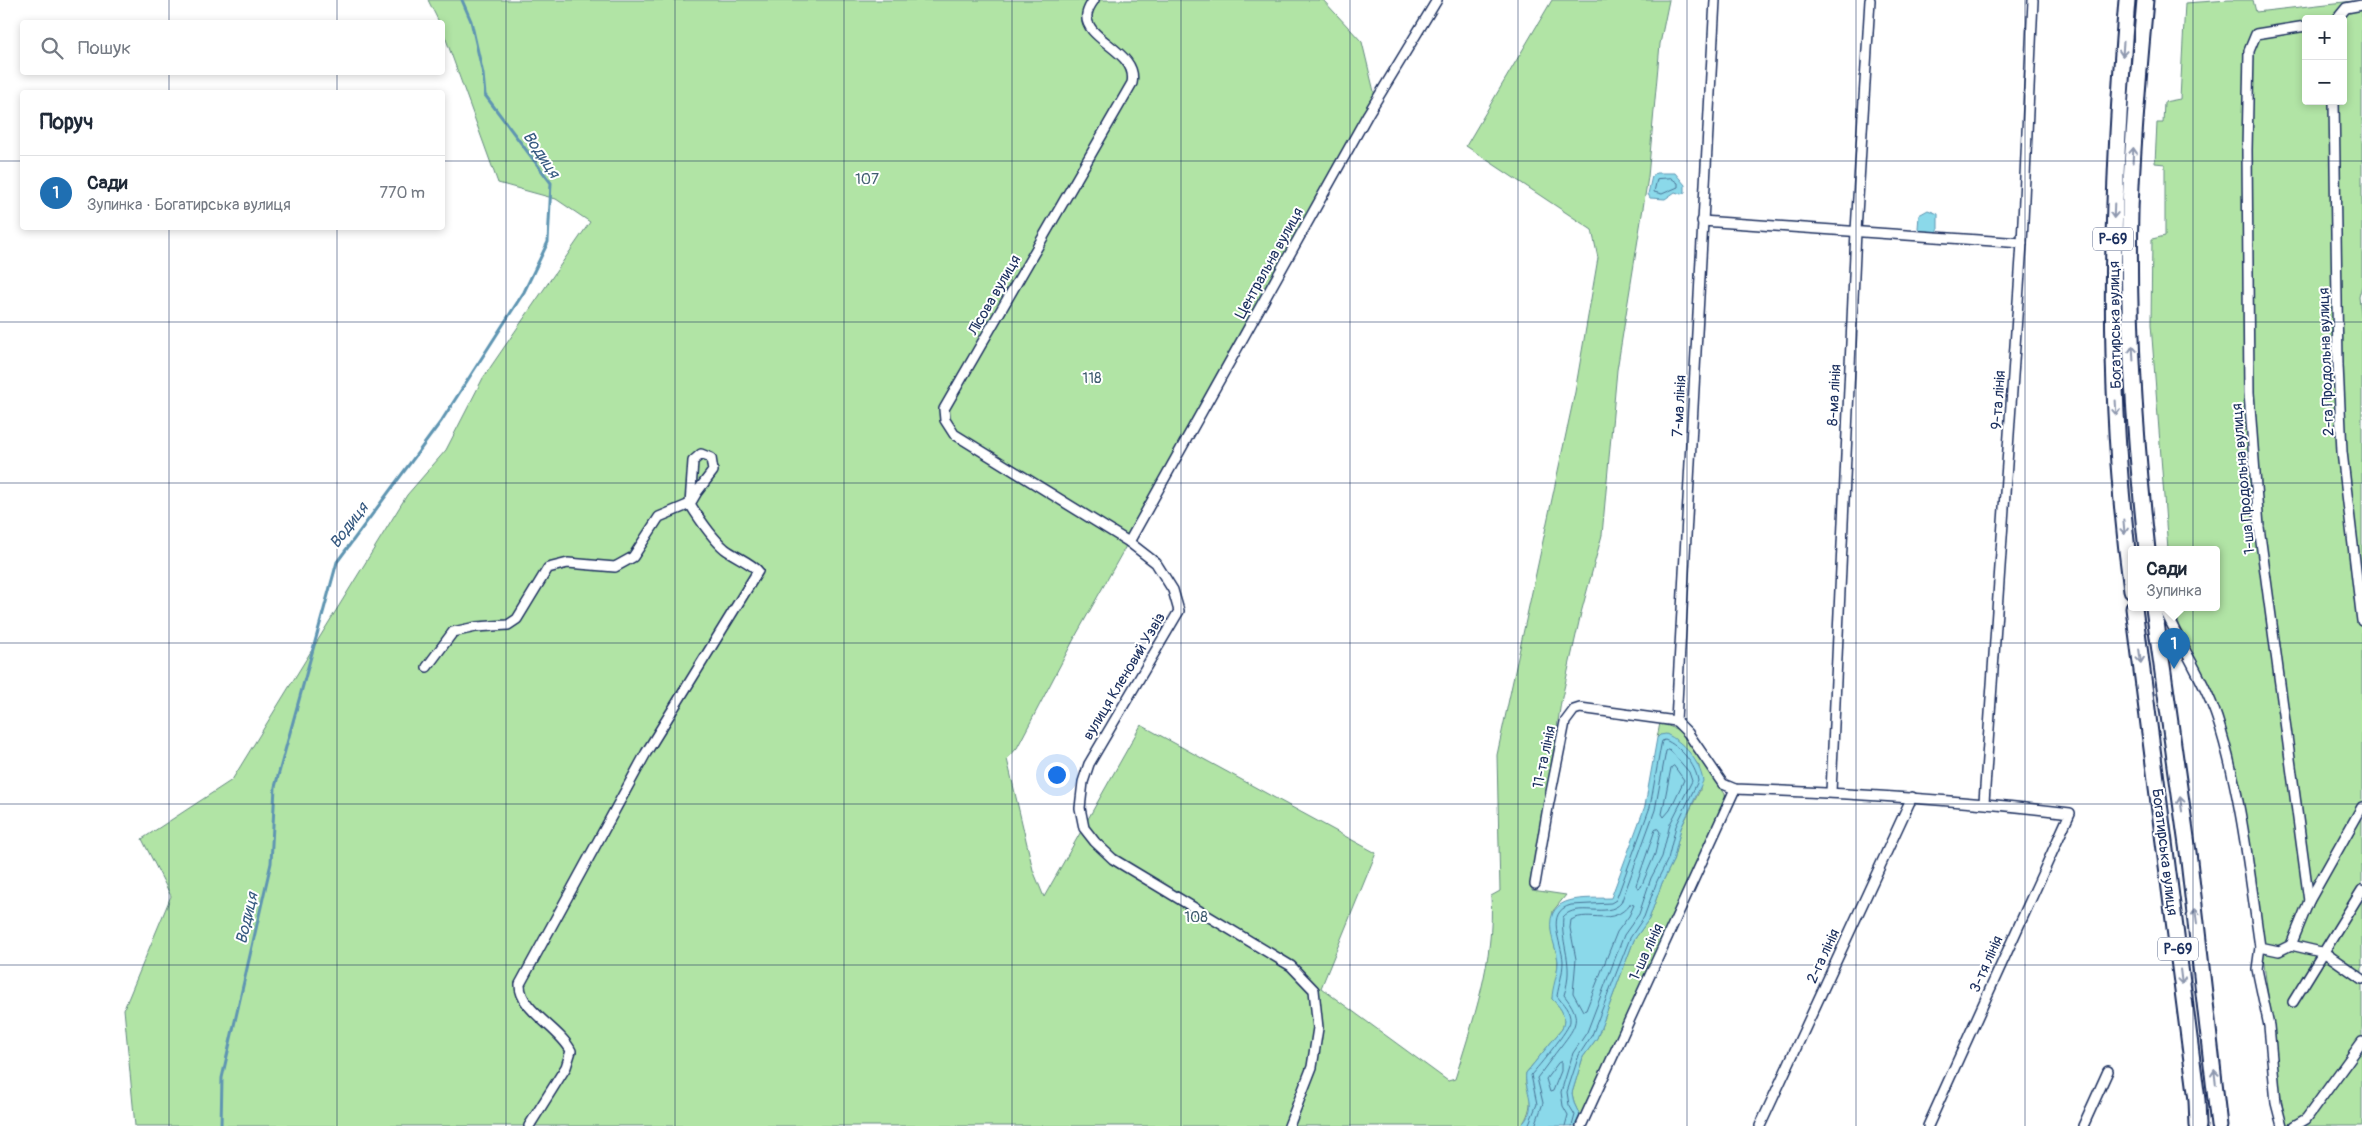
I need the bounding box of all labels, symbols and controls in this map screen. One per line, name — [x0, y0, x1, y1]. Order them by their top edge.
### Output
map controls — [2302, 15, 2347, 105]
button: + — [2302, 15, 2347, 60]
search box — [20, 20, 445, 75]
icon: search — [38, 34, 66, 62]
text: Пошук — [78, 36, 131, 60]
one-way arrow — [2118, 40, 2128, 56]
button: − — [2302, 60, 2347, 105]
text: Поруч — [40, 109, 93, 136]
water label: Водиця — [518, 127, 565, 183]
one-way arrow — [2129, 148, 2138, 164]
park label: 107 — [855, 170, 879, 189]
text: Сади — [87, 171, 127, 195]
text: 1 — [53, 183, 59, 203]
text: 770 m — [379, 183, 425, 203]
text: Зупинка · Богатирська вулиця — [87, 195, 291, 215]
one-way arrow — [2109, 203, 2118, 219]
street label: Центральна вулиця — [1231, 204, 1308, 322]
road number: Р-69 — [2093, 228, 2133, 250]
street label: Лісова вулиця — [963, 252, 1025, 340]
street label: Богатирська вулиця — [2105, 261, 2126, 389]
street label: 2-га Продольна вулиця — [2314, 287, 2339, 437]
one-way arrow — [2129, 345, 2138, 361]
street label: 8-ма лінія — [1823, 364, 1846, 426]
park label: 118 — [1082, 369, 1102, 388]
street label: 9-та лінія — [1987, 370, 2010, 430]
street label: 7-ма лінія — [1668, 374, 1691, 438]
one-way arrow — [2112, 400, 2121, 416]
street label: 1-ша Продольна вулиця — [2227, 403, 2260, 555]
water label: Водиця — [325, 498, 373, 552]
one-way arrow — [2119, 519, 2129, 535]
popup — [2128, 546, 2220, 611]
text: Сади — [2146, 557, 2187, 581]
text: Зупинка — [2146, 581, 2202, 601]
street label: вулиця Кленовий Узвіз — [1079, 609, 1170, 744]
pin: 1 — [2158, 628, 2190, 669]
one-way arrow — [2135, 648, 2145, 664]
street label: 11-та лінія — [1529, 724, 1560, 790]
your location — [1044, 762, 1070, 788]
street label: Богатирська вулиця — [2147, 788, 2182, 917]
one-way arrow — [2176, 796, 2186, 812]
water label: Водиця — [231, 889, 263, 946]
park label: 108 — [1184, 908, 1208, 927]
one-way arrow — [2191, 908, 2201, 924]
street label: 1-ша лінія — [1625, 921, 1668, 984]
street label: 2-га лінія — [1803, 926, 1844, 986]
street label: 3-тя лінія — [1966, 933, 2007, 996]
road number: Р-69 — [2158, 938, 2198, 961]
one-way arrow — [2177, 968, 2187, 984]
one-way arrow — [2210, 1070, 2220, 1086]

